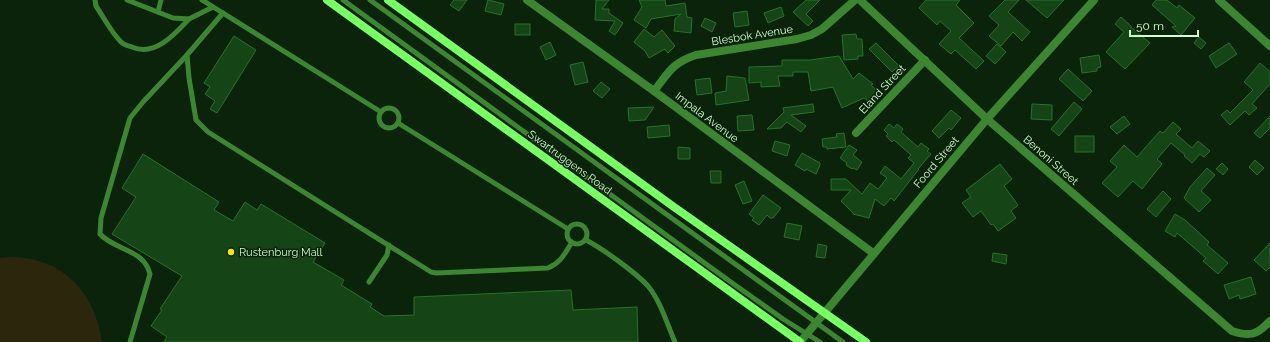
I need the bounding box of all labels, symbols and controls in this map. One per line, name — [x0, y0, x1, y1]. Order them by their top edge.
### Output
scale bar — [1130, 12, 1198, 38]
text: 50 m — [1136, 19, 1164, 33]
street label: Blesbok Avenue — [710, 23, 794, 48]
street label: Eland Street — [856, 62, 909, 117]
street label: Impala Avenue — [673, 89, 741, 146]
street label: Swartruggens Road — [525, 128, 614, 197]
street label: Benoni Street — [1020, 133, 1081, 188]
street label: Foord Street — [911, 134, 962, 191]
place label: Rustenburg Mall — [239, 246, 323, 259]
marker: Rustenburg Mall — [226, 247, 236, 257]

